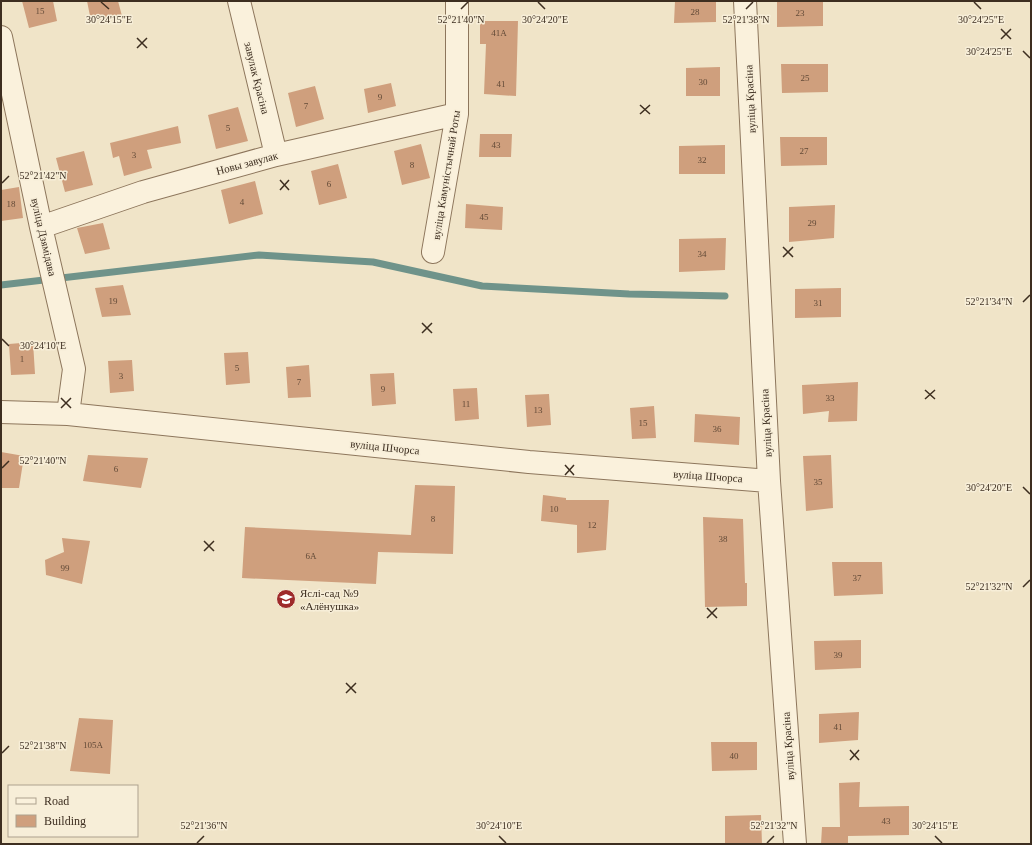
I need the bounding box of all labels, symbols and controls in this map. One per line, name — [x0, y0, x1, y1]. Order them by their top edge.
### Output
house number: 15 — [36, 6, 45, 16]
house number: 28 — [691, 7, 700, 17]
house number: 23 — [796, 8, 805, 18]
text: 30°24'15"E — [86, 14, 132, 25]
text: 52°21'40"N — [437, 14, 485, 25]
text: 30°24'20"E — [522, 14, 568, 25]
text: 52°21'38"N — [722, 14, 770, 25]
text: 30°24'25"E — [958, 14, 1004, 25]
house number: 41А — [491, 28, 507, 38]
street label: завулак Красіна — [242, 41, 272, 115]
text: 30°24'25"E — [966, 46, 1012, 57]
street label: вуліца Красіна — [742, 64, 758, 133]
house number: 25 — [801, 73, 810, 83]
house number: 30 — [699, 77, 708, 87]
house number: 41 — [497, 79, 506, 89]
house number: 9 — [378, 92, 383, 102]
house number: 7 — [304, 101, 309, 111]
street label: вуліца Камуністычнай Роты — [430, 109, 462, 241]
house number: 5 — [226, 123, 231, 133]
house number: 43 — [492, 140, 501, 150]
house number: 27 — [800, 146, 809, 156]
street label: Новы завулак — [215, 149, 280, 177]
house number: 3 — [132, 150, 137, 160]
house number: 32 — [698, 155, 707, 165]
house number: 8 — [410, 160, 415, 170]
text: 52°21'42"N — [19, 170, 67, 181]
house number: 6 — [327, 179, 332, 189]
street label: вуліца Дзямідава — [29, 197, 59, 277]
house number: 4 — [240, 197, 245, 207]
house number: 18 — [7, 199, 16, 209]
house number: 45 — [480, 212, 489, 222]
house number: 29 — [808, 218, 817, 228]
house number: 34 — [698, 249, 707, 259]
house number: 19 — [109, 296, 118, 306]
text: 52°21'34"N — [965, 296, 1013, 307]
house number: 31 — [814, 298, 823, 308]
text: 30°24'10"E — [20, 340, 66, 351]
house number: 1 — [20, 354, 24, 364]
house number: 5 — [235, 363, 240, 373]
house number: 3 — [119, 371, 124, 381]
house number: 7 — [297, 377, 302, 387]
house number: 9 — [381, 384, 386, 394]
street label: вуліца Красіна — [758, 388, 774, 457]
house number: 33 — [826, 393, 835, 403]
house number: 11 — [462, 399, 470, 409]
house number: 13 — [534, 405, 543, 415]
house number: 15 — [639, 418, 648, 428]
house number: 36 — [713, 424, 722, 434]
street label: вуліца Шчорса — [350, 437, 420, 457]
text: 52°21'40"N — [19, 455, 67, 466]
house number: 6 — [114, 464, 119, 474]
street label: вуліца Шчорса — [673, 468, 743, 484]
house number: 35 — [814, 477, 823, 487]
text: 30°24'20"E — [966, 482, 1012, 493]
house number: 10 — [550, 504, 559, 514]
house number: 8 — [431, 514, 436, 524]
house number: 12 — [588, 520, 597, 530]
house number: 38 — [719, 534, 728, 544]
house number: 6А — [306, 551, 317, 561]
house number: 99 — [61, 563, 70, 573]
house number: 37 — [853, 573, 862, 583]
text: 52°21'32"N — [965, 581, 1013, 592]
place label: Яслі-сад №9 «Алёнушка» — [300, 587, 359, 612]
school or university icon: Яслі-сад №9 «Алёнушка» — [275, 588, 297, 610]
house number: 39 — [834, 650, 843, 660]
street label: вуліца Красіна — [780, 711, 796, 780]
house number: 41 — [834, 722, 843, 732]
text: 52°21'38"N — [19, 740, 67, 751]
house number: 105А — [83, 740, 104, 750]
house number: 40 — [730, 751, 739, 761]
legend — [8, 785, 138, 837]
text: Road — [44, 794, 69, 808]
text: Building — [44, 814, 86, 828]
house number: 43 — [882, 816, 891, 826]
text: 52°21'36"N — [180, 820, 228, 831]
text: 30°24'10"E — [476, 820, 522, 831]
text: 52°21'32"N — [750, 820, 798, 831]
text: 30°24'15"E — [912, 820, 958, 831]

